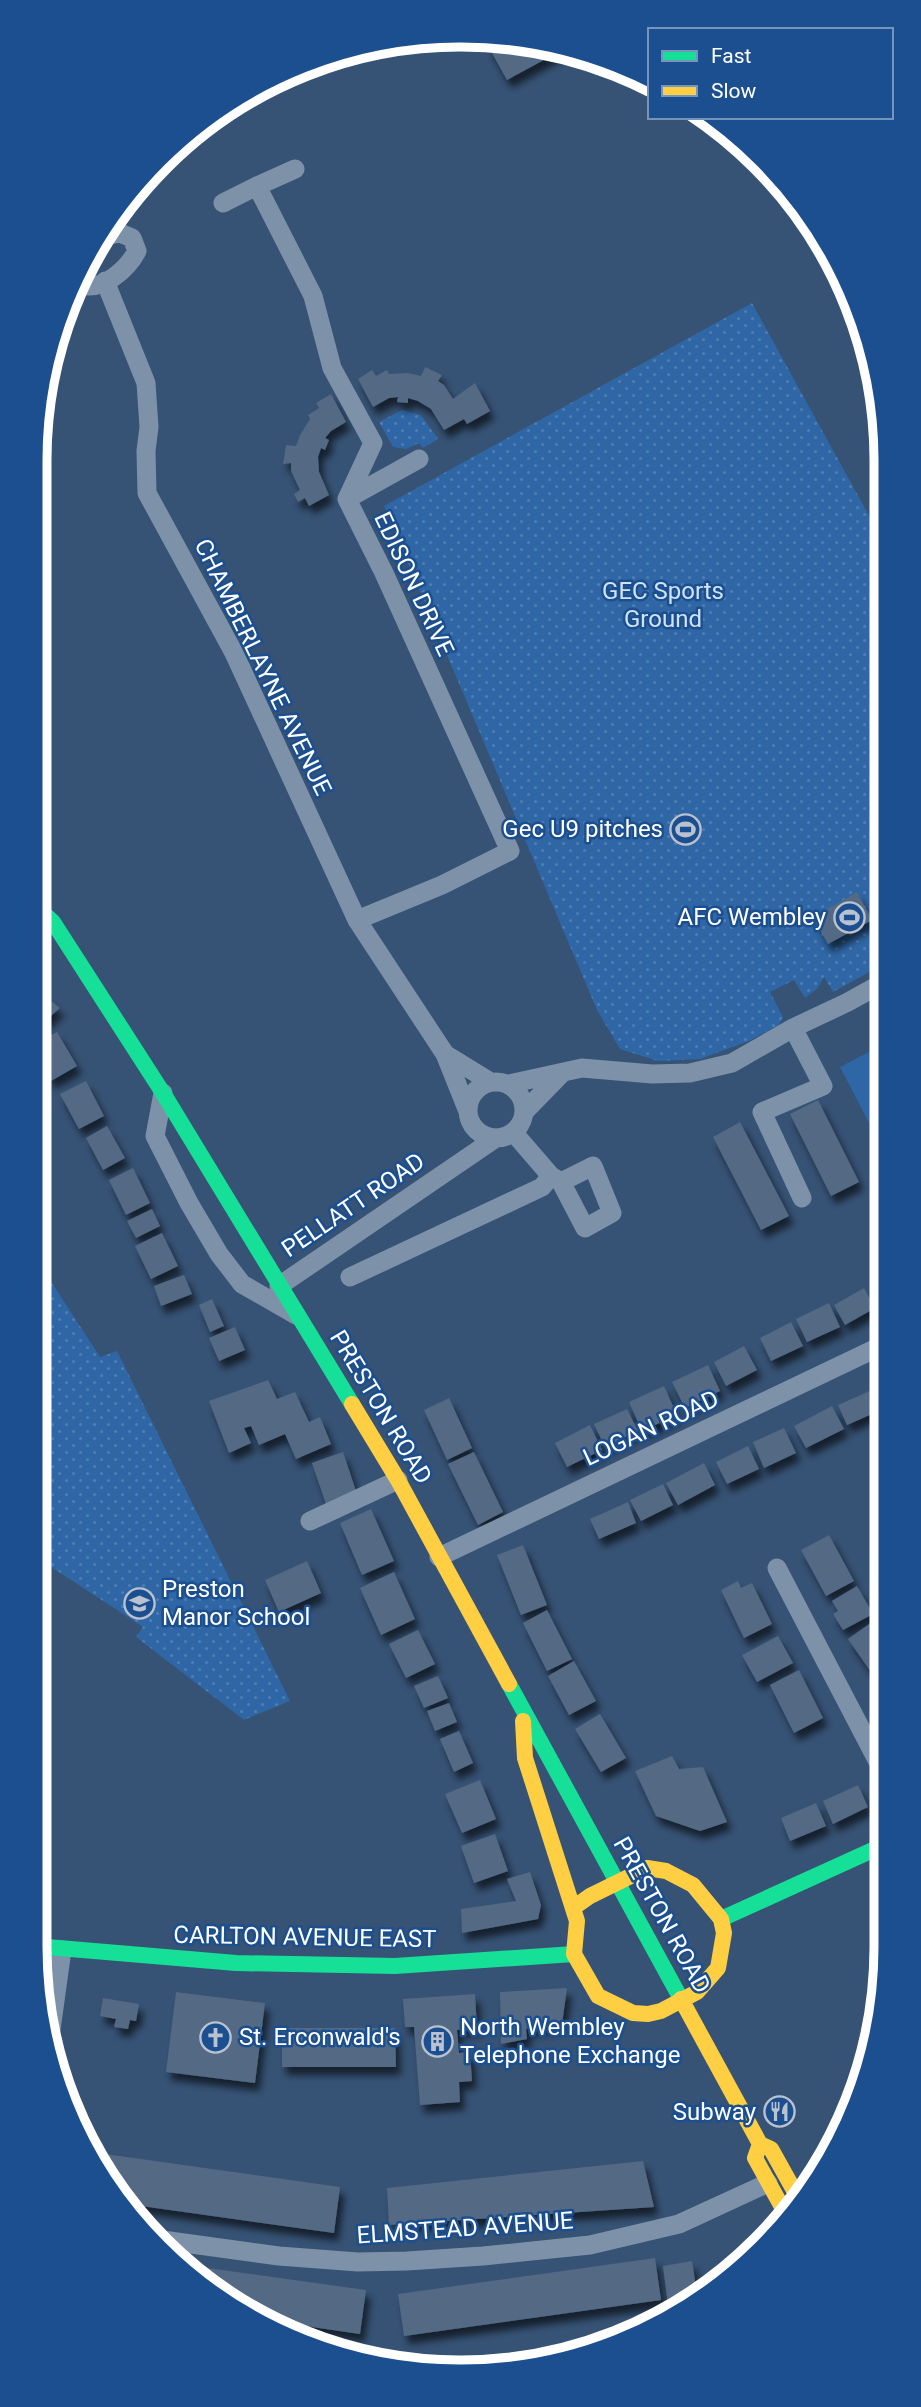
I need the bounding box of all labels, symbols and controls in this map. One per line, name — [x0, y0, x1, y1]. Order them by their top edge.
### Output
legend — [648, 28, 893, 119]
text: Fast — [711, 44, 752, 68]
text: Slow — [711, 79, 757, 103]
street label: EDISON DRIVE — [368, 508, 460, 660]
street label: CHAMBERLAYNE AVENUE — [189, 534, 337, 800]
park label: GEC Sports Ground — [602, 577, 724, 633]
sports icon: Gec U9 pitches — [669, 812, 703, 846]
place label: Gec U9 pitches — [502, 815, 663, 843]
sports icon: AFC Wembley — [832, 900, 866, 934]
place label: AFC Wembley — [678, 903, 827, 931]
street label: PELLATT ROAD — [276, 1147, 430, 1263]
street label: PRESTON ROAD — [324, 1325, 438, 1489]
street label: LOGAN ROAD — [579, 1384, 723, 1472]
place label: Preston Manor School — [162, 1575, 310, 1631]
school or university icon: Preston Manor School — [122, 1586, 156, 1620]
street label: PRESTON ROAD — [608, 1832, 716, 1998]
street label: CARLTON AVENUE EAST — [173, 1921, 437, 1953]
place label: North Wembley Telephone Exchange — [460, 2013, 680, 2069]
church icon: St. Erconwald's — [199, 2020, 233, 2054]
place label: St. Erconwald's — [239, 2023, 401, 2051]
building icon: North Wembley Telephone Exchange — [420, 2024, 454, 2058]
restaurant icon: Subway — [762, 2095, 796, 2129]
place label: Subway — [673, 2098, 757, 2126]
street label: ELMSTEAD AVENUE — [356, 2206, 574, 2250]

